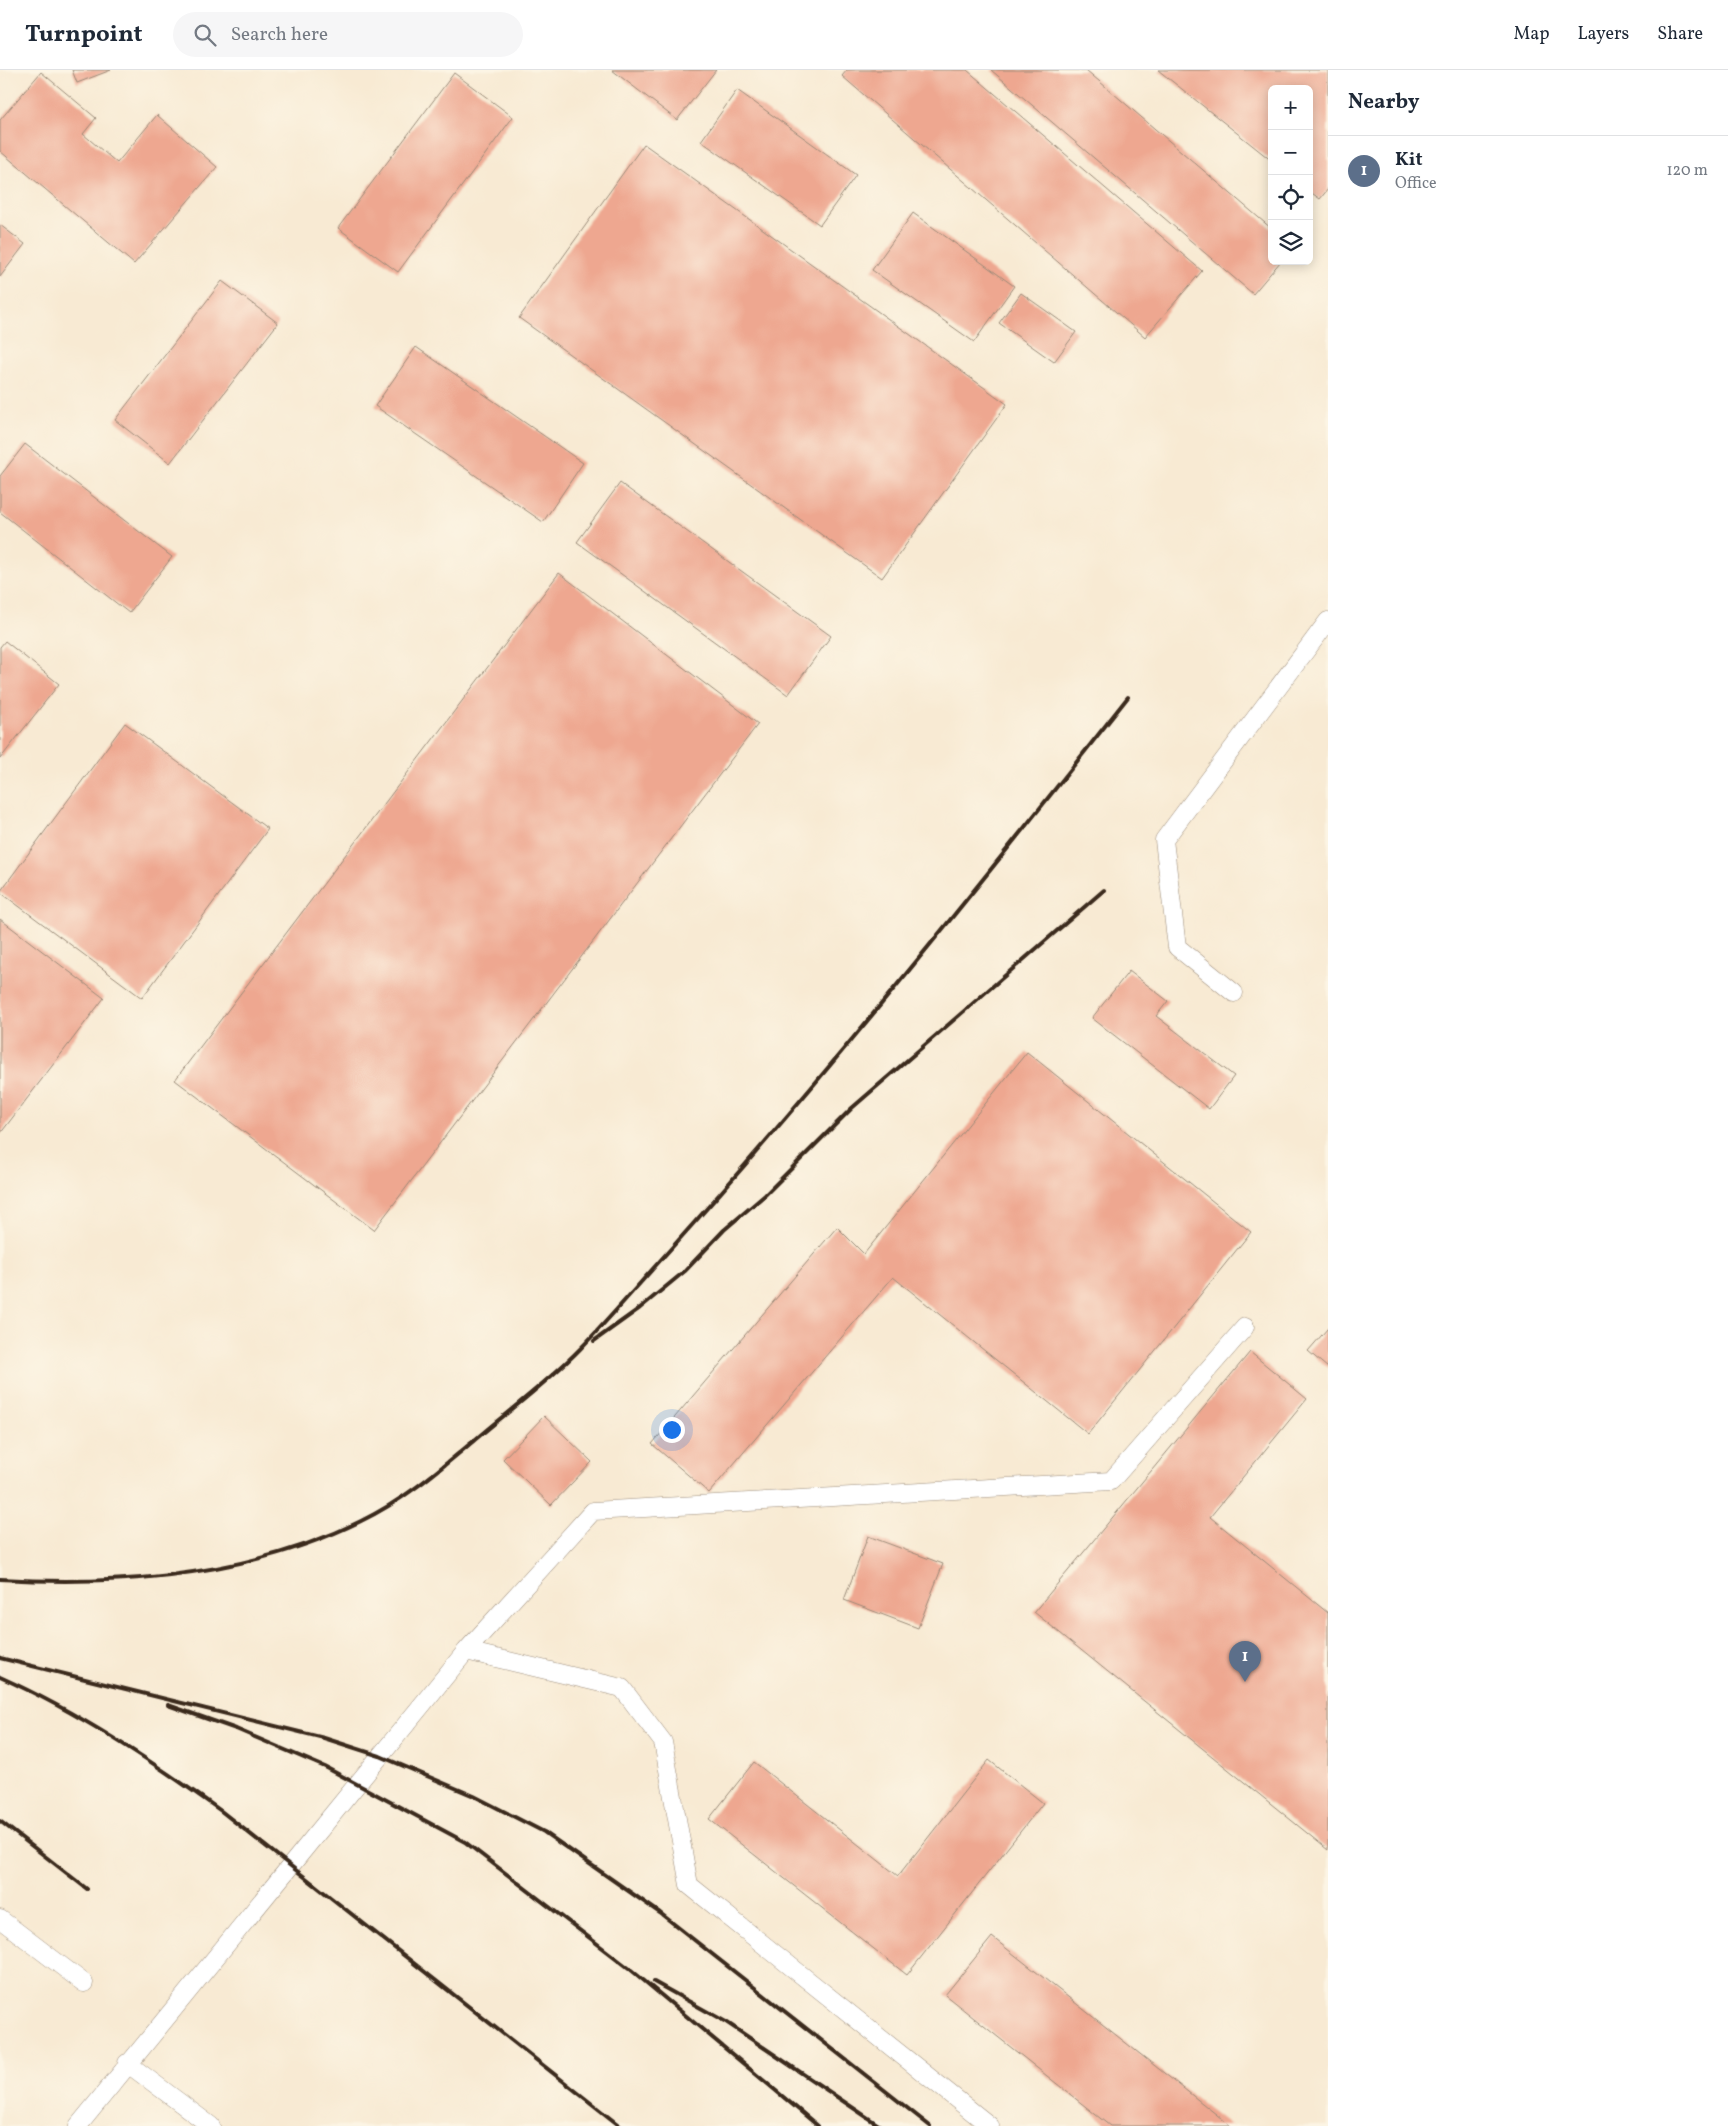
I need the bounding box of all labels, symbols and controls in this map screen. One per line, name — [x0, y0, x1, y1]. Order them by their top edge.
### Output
search box — [173, 12, 523, 57]
text: Turnpoint — [25, 18, 143, 52]
icon: search — [191, 21, 219, 49]
text: Search here — [231, 22, 328, 48]
text: Map — [1513, 22, 1549, 47]
text: Layers — [1577, 22, 1629, 47]
text: Share — [1657, 22, 1703, 47]
map controls — [1268, 85, 1313, 265]
button: + — [1268, 85, 1313, 130]
text: Nearby — [1348, 88, 1419, 117]
button: − — [1268, 130, 1313, 175]
text: Kit — [1395, 147, 1423, 173]
text: 1 — [1361, 160, 1367, 182]
text: 120 m — [1666, 160, 1708, 182]
text: Office — [1395, 173, 1437, 195]
button: locate — [1268, 175, 1313, 220]
button: layers — [1268, 220, 1313, 265]
your location — [659, 1417, 685, 1443]
pin: 1 — [1229, 1641, 1261, 1682]

